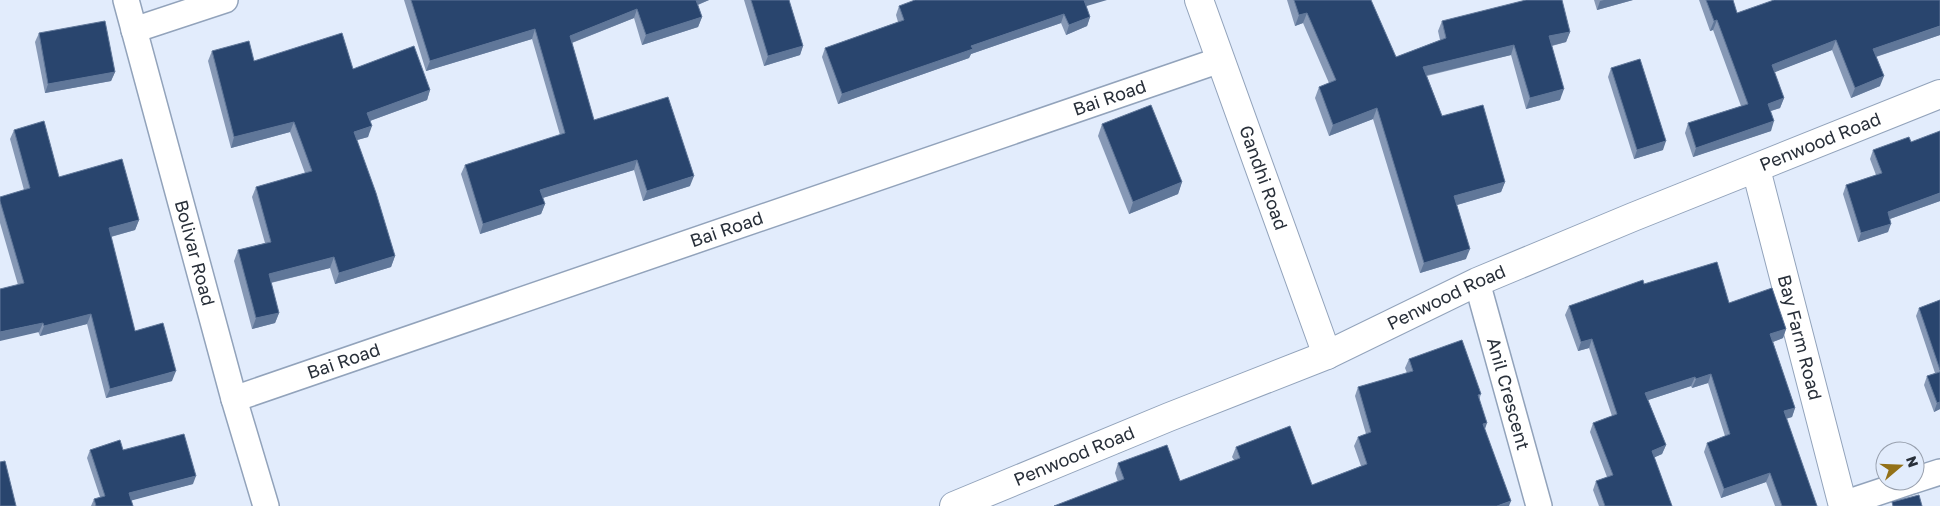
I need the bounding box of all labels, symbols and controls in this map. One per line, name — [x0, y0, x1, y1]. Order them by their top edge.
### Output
street label: Bai Road — [1070, 74, 1149, 120]
street label: Penwood Road — [1756, 107, 1884, 175]
street label: Gandhi Road — [1235, 122, 1293, 233]
street label: Bolivar Road — [171, 197, 220, 308]
street label: Bai Road — [687, 206, 766, 251]
street label: Penwood Road — [1383, 259, 1509, 334]
street label: Bay Farm Road — [1774, 272, 1827, 402]
street label: Anil Crescent — [1483, 335, 1535, 452]
street label: Bai Road — [304, 338, 383, 383]
street label: Penwood Road — [1010, 421, 1137, 490]
north arrow — [1875, 441, 1925, 491]
text: N — [1903, 454, 1923, 469]

